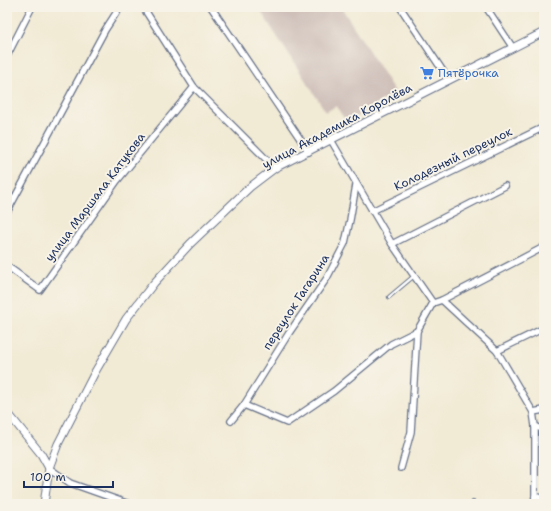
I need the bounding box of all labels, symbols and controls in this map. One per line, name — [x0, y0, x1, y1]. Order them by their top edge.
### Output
supermarket icon: Пятёрочка — [419, 65, 435, 81]
place label: Пятёрочка — [438, 65, 499, 81]
street label: улица Академика Королёва — [259, 79, 415, 172]
street label: Колодезный переулок — [391, 123, 515, 195]
street label: улица Маршала Катукова — [41, 129, 149, 265]
street label: переулок Гагарина — [259, 251, 333, 353]
scale bar — [24, 463, 113, 489]
text: 100 m — [30, 469, 66, 485]

